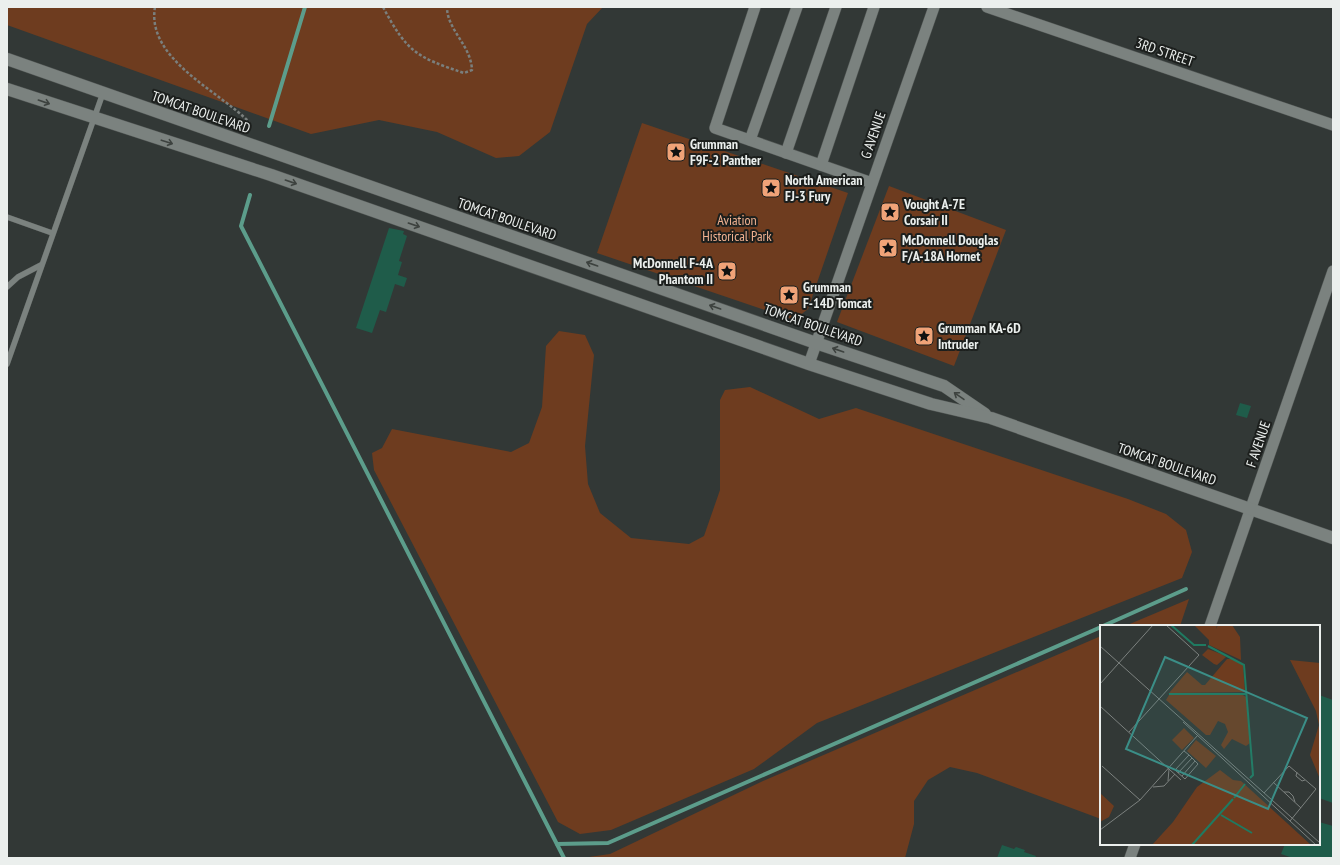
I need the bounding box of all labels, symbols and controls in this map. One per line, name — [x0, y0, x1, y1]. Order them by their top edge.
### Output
street label: 3RD STREET — [1133, 34, 1197, 71]
street label: TOMCAT BOULEVARD — [149, 87, 253, 137]
one-way arrow — [38, 98, 50, 106]
street label: G AVENUE — [857, 109, 889, 161]
place label: Grumman F9F-2 Panther — [690, 135, 762, 169]
one-way arrow — [161, 139, 174, 146]
place icon: Grumman F9F-2 Panther — [665, 141, 687, 163]
place label: North American FJ-3 Fury — [785, 171, 863, 205]
place icon: North American FJ-3 Fury — [760, 177, 782, 199]
one-way arrow — [285, 179, 298, 186]
street label: TOMCAT BOULEVARD — [455, 194, 559, 244]
place label: Vought A-7E Corsair II — [903, 195, 965, 229]
place icon: Vought A-7E Corsair II — [879, 201, 901, 223]
park label: Aviation Historical Park — [702, 211, 772, 245]
one-way arrow — [407, 222, 420, 229]
place label: McDonnell Douglas F/A-18A Hornet — [902, 231, 999, 265]
place icon: McDonnell Douglas F/A-18A Hornet — [877, 237, 899, 259]
place label: McDonnell F-4A Phantom II — [633, 254, 714, 288]
one-way arrow — [586, 260, 598, 268]
place icon: McDonnell F-4A Phantom II — [716, 260, 738, 282]
place label: Grumman F-14D Tomcat — [803, 278, 872, 312]
place icon: Grumman F-14D Tomcat — [778, 284, 800, 306]
street label: TOMCAT BOULEVARD — [761, 300, 865, 350]
one-way arrow — [709, 303, 721, 311]
place label: Grumman KA-6D Intruder — [938, 319, 1021, 353]
place icon: Grumman KA-6D Intruder — [913, 325, 935, 347]
one-way arrow — [831, 346, 844, 353]
one-way arrow — [953, 392, 964, 400]
street label: F AVENUE — [1242, 418, 1274, 470]
street label: TOMCAT BOULEVARD — [1115, 439, 1219, 489]
inset map — [1100, 625, 1320, 845]

